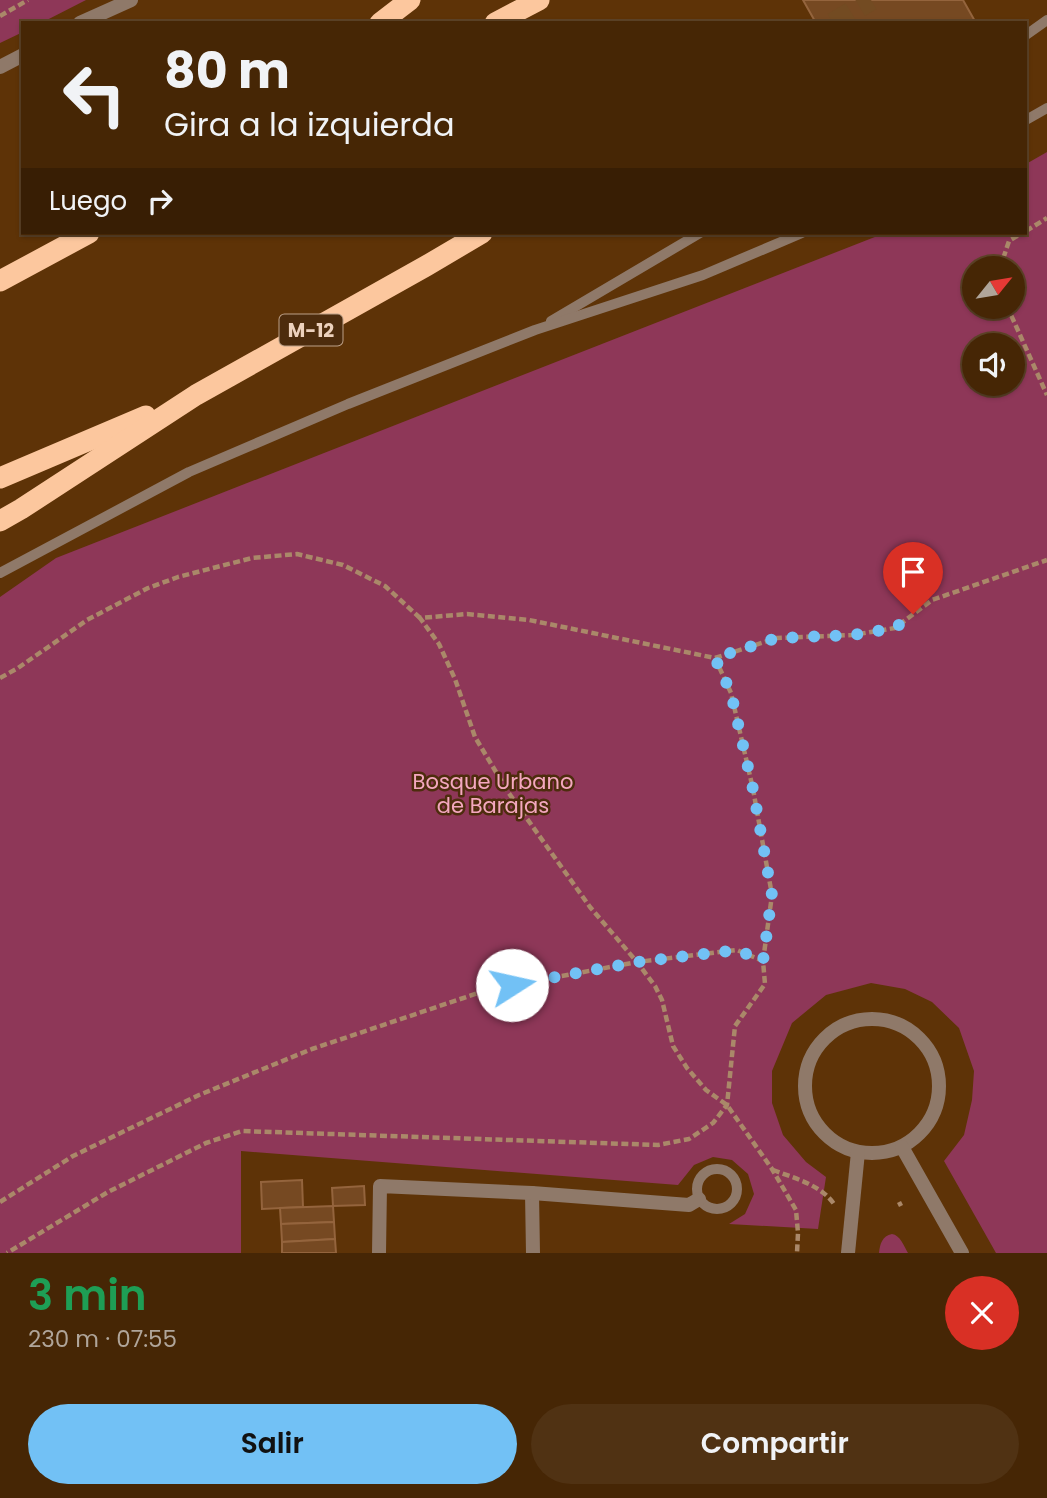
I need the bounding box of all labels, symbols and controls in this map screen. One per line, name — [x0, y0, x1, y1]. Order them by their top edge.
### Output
text: 80 m — [164, 37, 290, 105]
icon: left — [49, 49, 140, 140]
text: Gira a la izquierda — [164, 102, 455, 147]
icon: right — [141, 182, 179, 220]
text: Luego — [49, 183, 127, 219]
north arrow — [962, 256, 1026, 318]
map controls — [962, 256, 1025, 396]
road number: M-12 — [280, 314, 342, 346]
button: sound — [962, 333, 1025, 396]
pin — [883, 542, 943, 614]
icon: arrive — [894, 553, 932, 591]
park label: Bosque Urbano de Barajas — [413, 767, 573, 820]
position arrow — [475, 948, 549, 1022]
text: 3 min — [28, 1266, 147, 1325]
button: close — [945, 1276, 1019, 1350]
text: 230 m · 07:55 — [28, 1323, 177, 1355]
button: Salir — [28, 1404, 517, 1484]
button: Compartir — [531, 1404, 1019, 1484]

